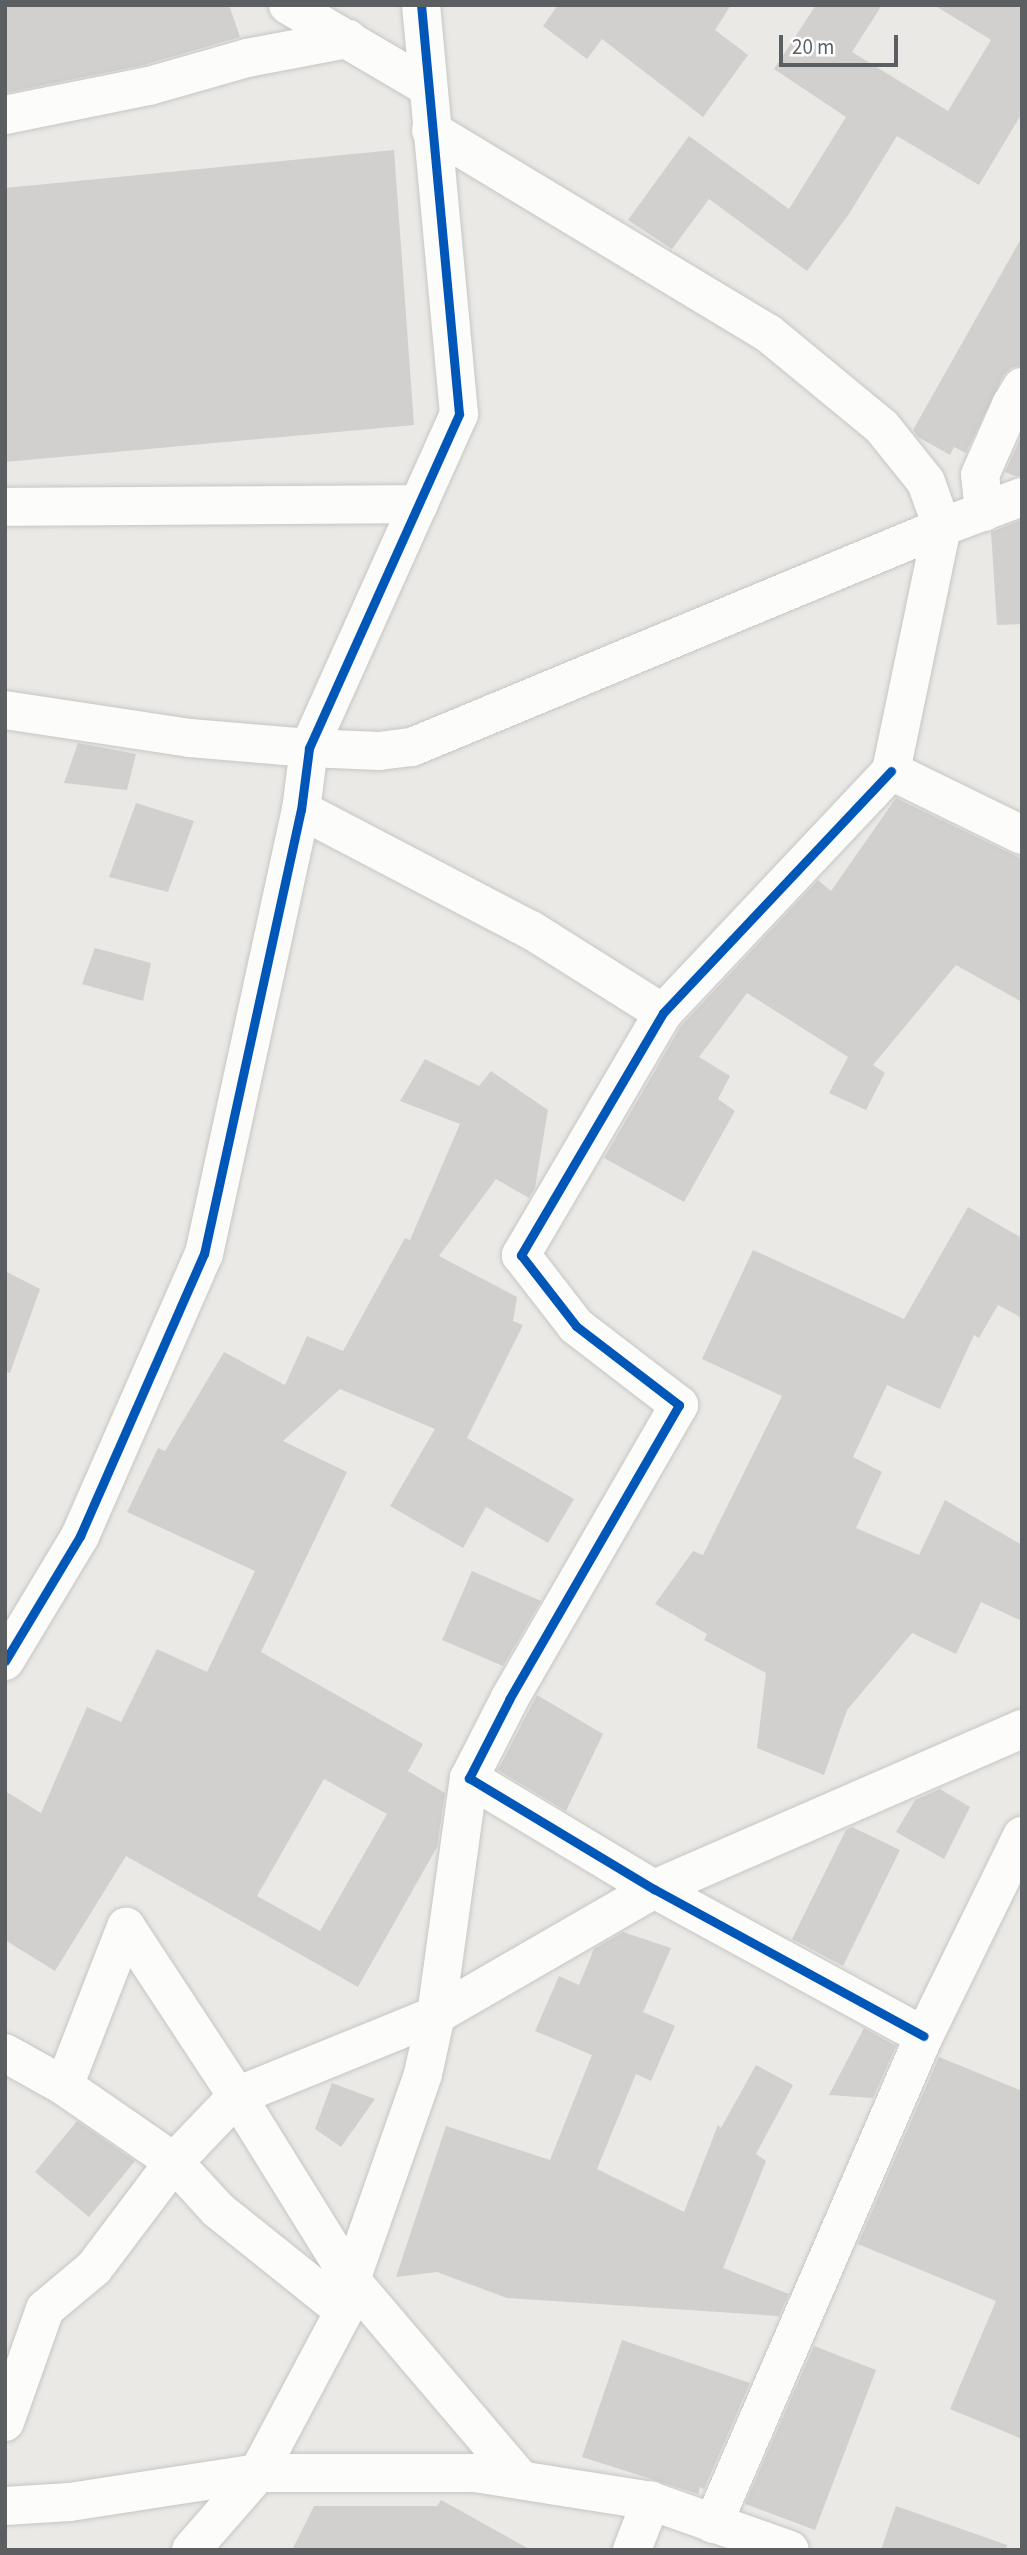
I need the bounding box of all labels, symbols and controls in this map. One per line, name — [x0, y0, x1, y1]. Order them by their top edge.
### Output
scale bar — [782, 21, 901, 65]
text: 20 m — [792, 32, 834, 62]

